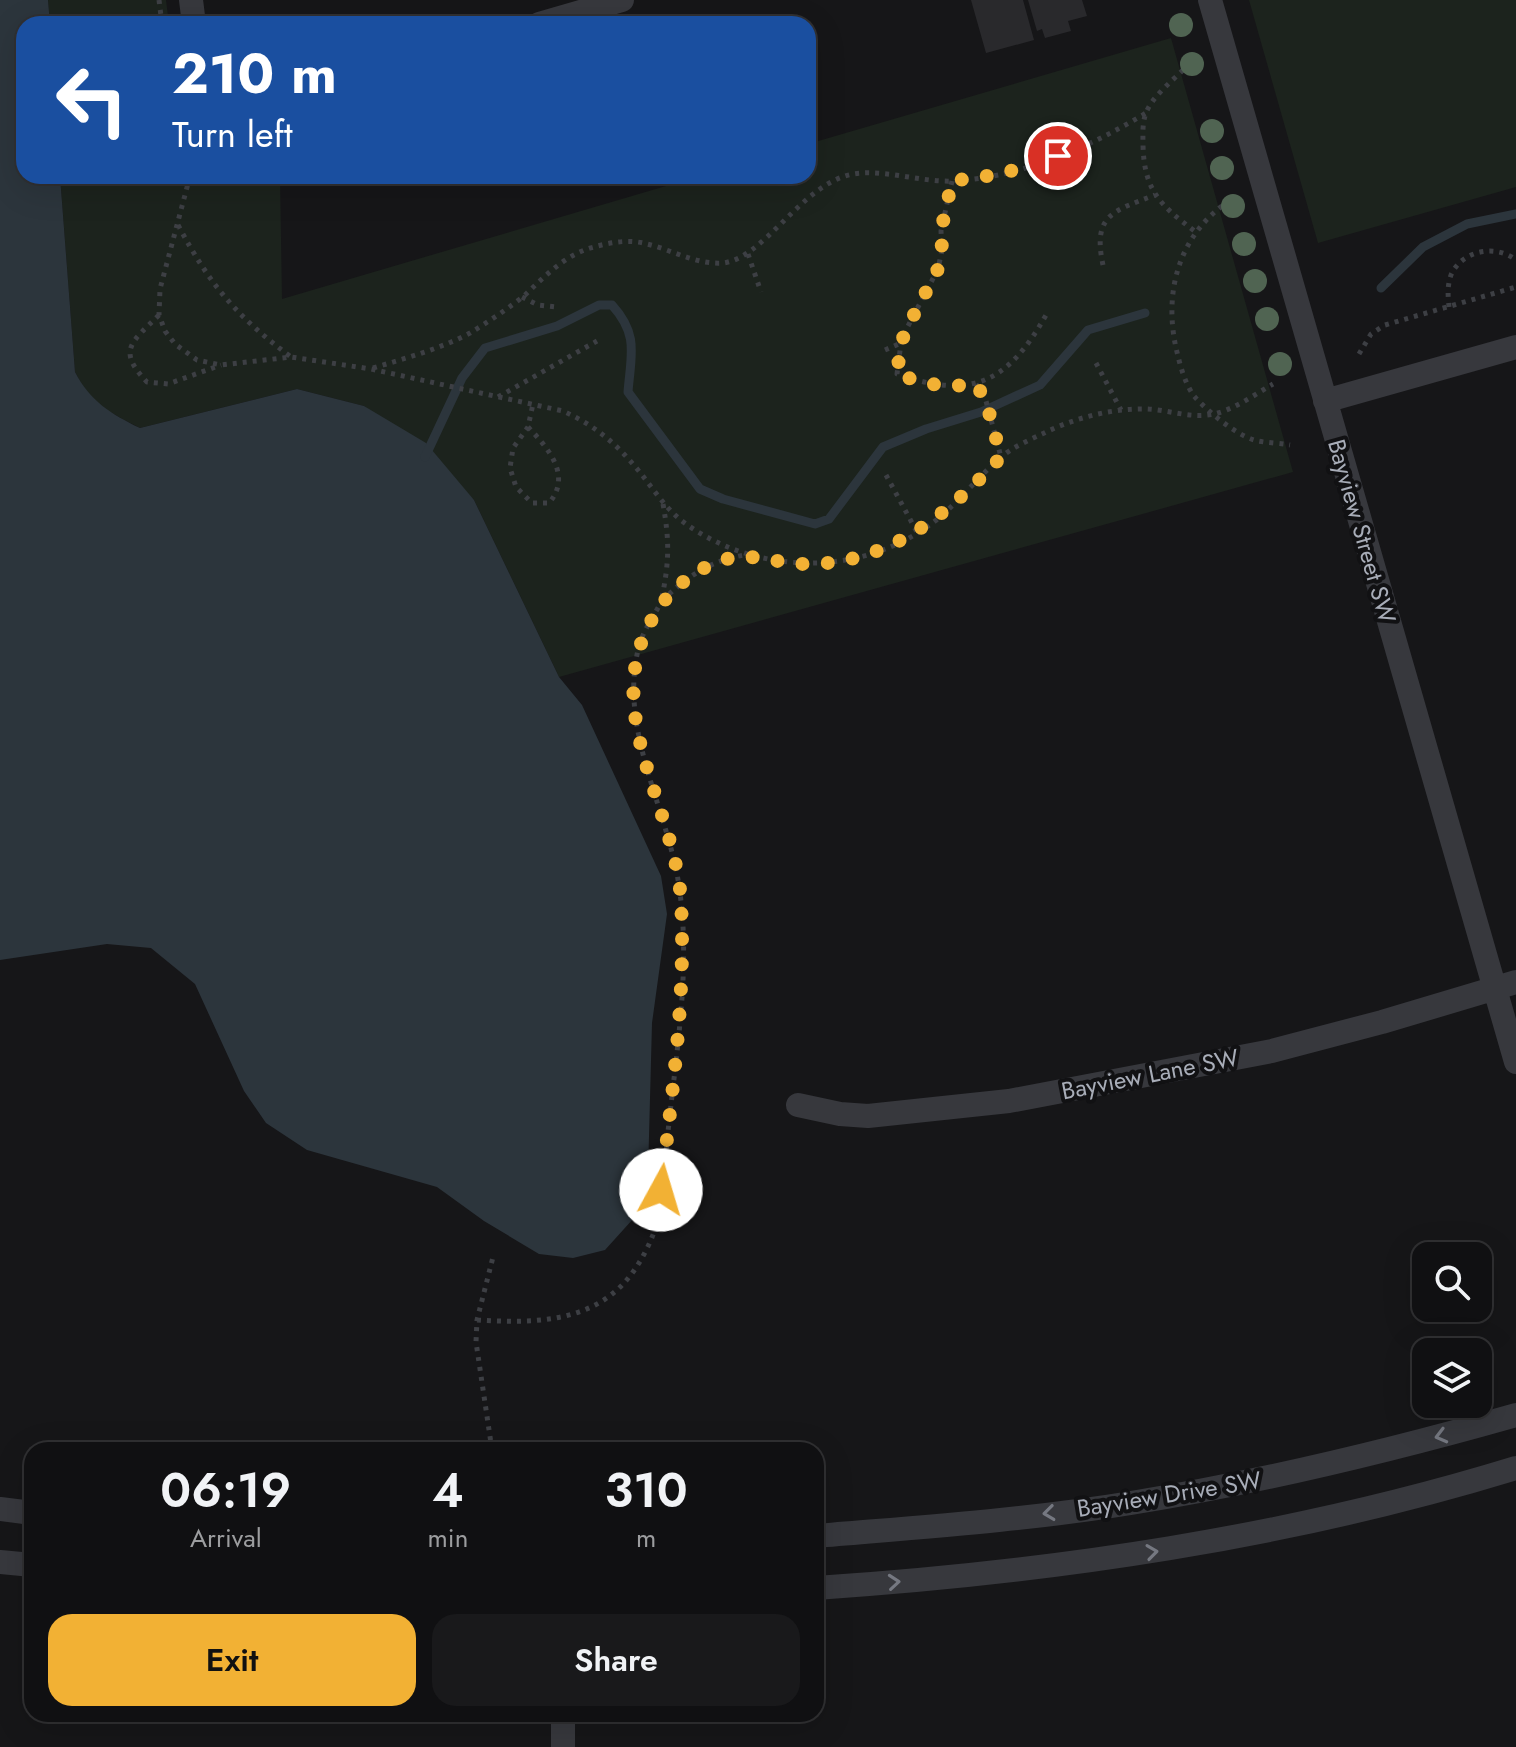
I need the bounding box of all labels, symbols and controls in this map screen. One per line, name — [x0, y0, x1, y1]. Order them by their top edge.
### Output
text: 210 m — [172, 33, 337, 114]
icon: left — [40, 48, 144, 152]
text: Turn left — [172, 108, 293, 160]
pin — [1024, 122, 1092, 190]
icon: arrive — [1036, 134, 1080, 178]
street label: Bayview Street SW — [1319, 435, 1405, 627]
street label: Bayview Lane SW — [1058, 1040, 1242, 1108]
position arrow — [619, 1148, 703, 1232]
map controls — [1412, 1242, 1492, 1418]
button: search — [1412, 1242, 1492, 1322]
button: layers — [1412, 1338, 1492, 1418]
one-way arrow — [1434, 1427, 1448, 1444]
text: 06:19 — [160, 1456, 291, 1525]
text: 4 — [432, 1456, 464, 1525]
text: 310 — [605, 1456, 688, 1525]
street label: Bayview Drive SW — [1074, 1462, 1264, 1526]
one-way arrow — [1042, 1504, 1056, 1521]
text: Arrival — [190, 1519, 262, 1557]
text: min — [428, 1519, 468, 1557]
text: m — [636, 1519, 656, 1557]
one-way arrow — [1145, 1544, 1159, 1561]
one-way arrow — [888, 1574, 901, 1591]
button: Exit — [48, 1614, 416, 1706]
button: Share — [432, 1614, 800, 1706]

